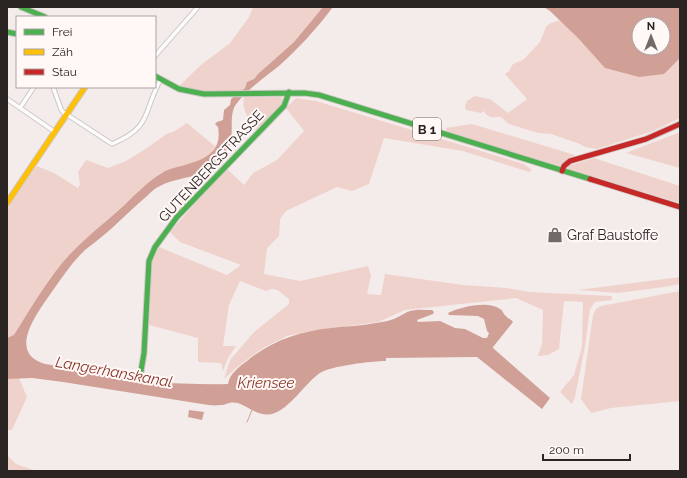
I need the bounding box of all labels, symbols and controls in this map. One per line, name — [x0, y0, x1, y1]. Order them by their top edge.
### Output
legend — [16, 16, 156, 88]
north arrow — [631, 16, 671, 56]
text: N — [647, 20, 655, 33]
text: Frei — [52, 25, 72, 39]
text: Zäh — [52, 45, 73, 59]
text: Stau — [52, 65, 77, 79]
street label: GUTENBERGSTRASSE — [155, 107, 267, 225]
road number: B 1 — [413, 118, 441, 140]
shop icon: Graf Baustoffe — [546, 226, 564, 244]
place label: Graf Baustoffe — [567, 227, 658, 243]
water label: Langerhanskanal — [54, 353, 174, 391]
water label: Kriensee — [237, 374, 295, 392]
scale bar — [543, 436, 630, 462]
text: 200 m — [549, 443, 584, 457]

